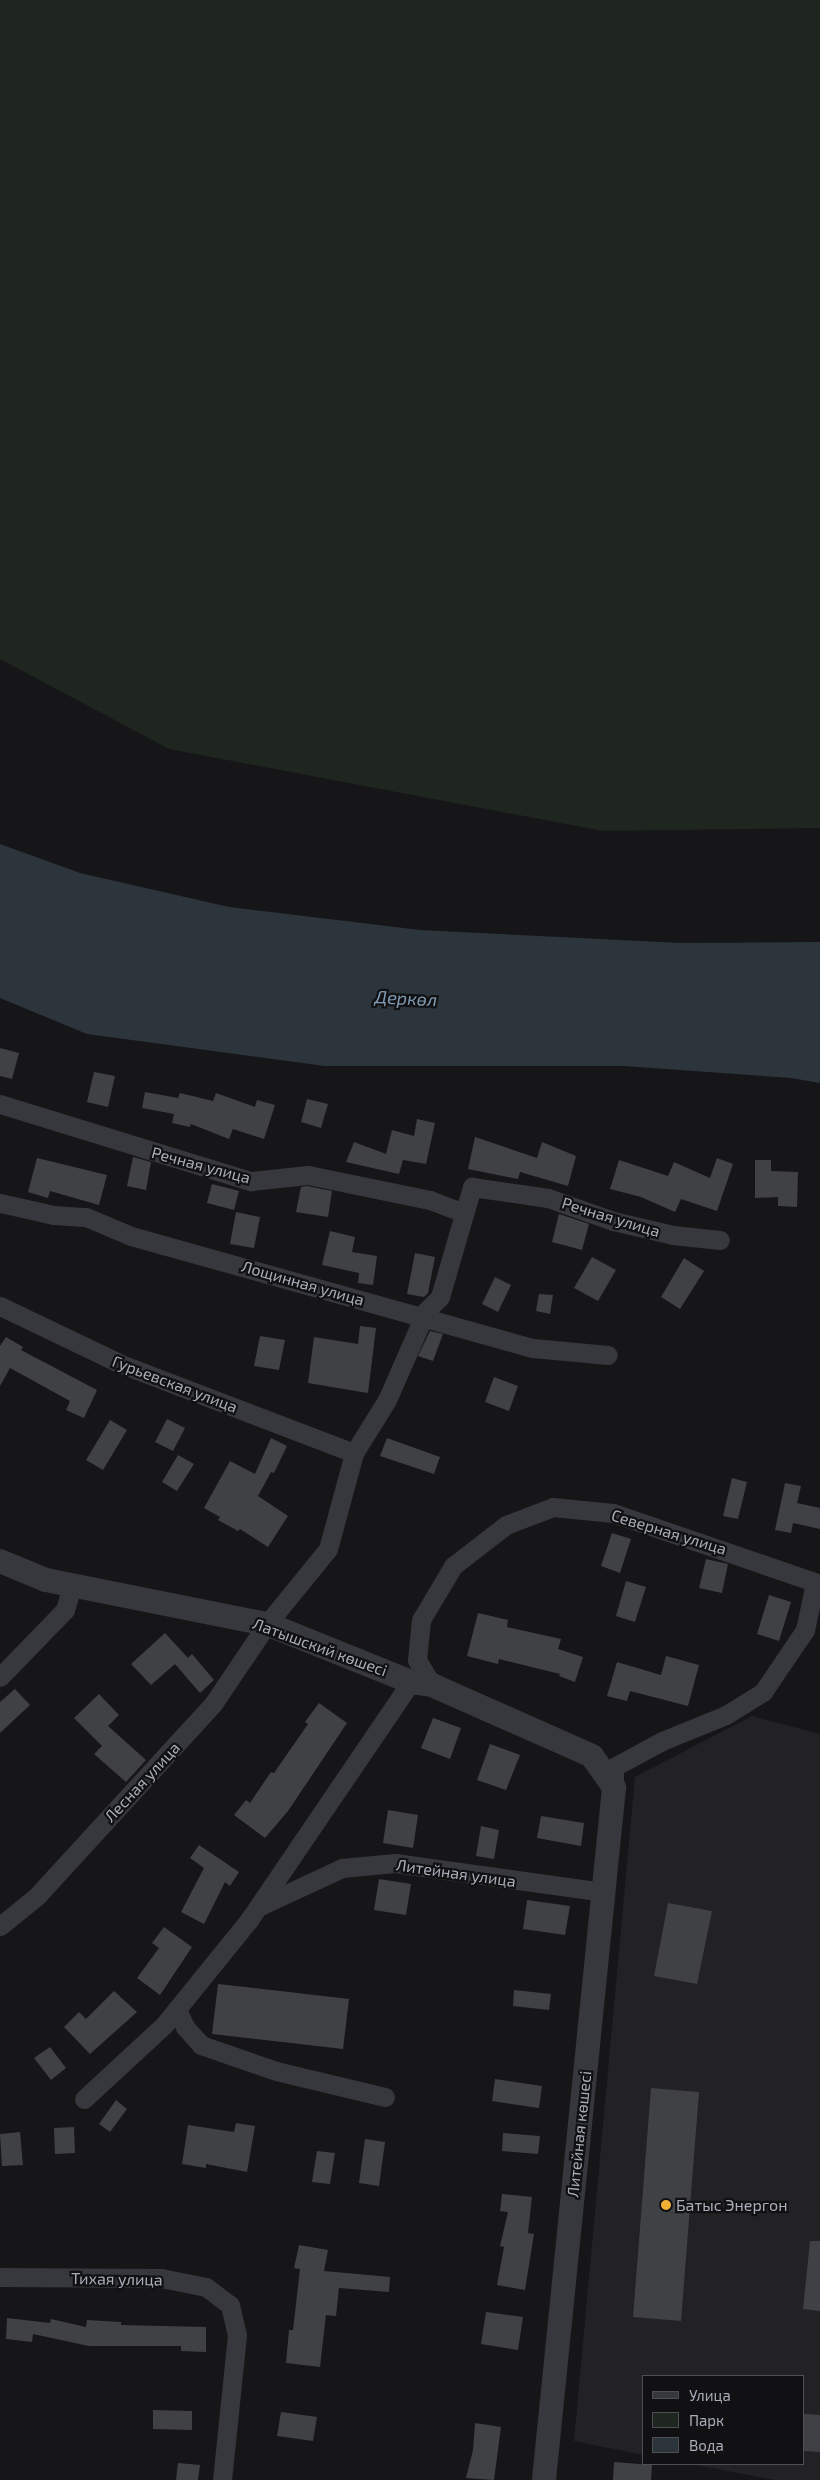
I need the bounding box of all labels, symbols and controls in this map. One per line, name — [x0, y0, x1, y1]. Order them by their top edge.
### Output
water label: Деркөл — [374, 986, 438, 1010]
street label: Речная улица — [149, 1143, 253, 1187]
street label: Речная улица — [560, 1193, 662, 1241]
street label: Лощинная улица — [239, 1256, 367, 1310]
street label: Гурьевская улица — [110, 1351, 240, 1417]
street label: Северная улица — [609, 1505, 729, 1559]
street label: Латышский көшесі — [250, 1614, 390, 1680]
street label: Лесная улица — [100, 1738, 184, 1826]
street label: Литейная улица — [395, 1855, 517, 1891]
street label: Литейная көшесі — [563, 2070, 595, 2198]
place label: Батыс Энергон — [676, 2195, 787, 2215]
marker: Батыс Энергон — [660, 2199, 672, 2211]
street label: Тихая улица — [71, 2269, 163, 2289]
legend — [642, 2375, 805, 2465]
text: Улица — [689, 2386, 731, 2404]
text: Парк — [689, 2411, 724, 2429]
text: Вода — [689, 2436, 724, 2454]

